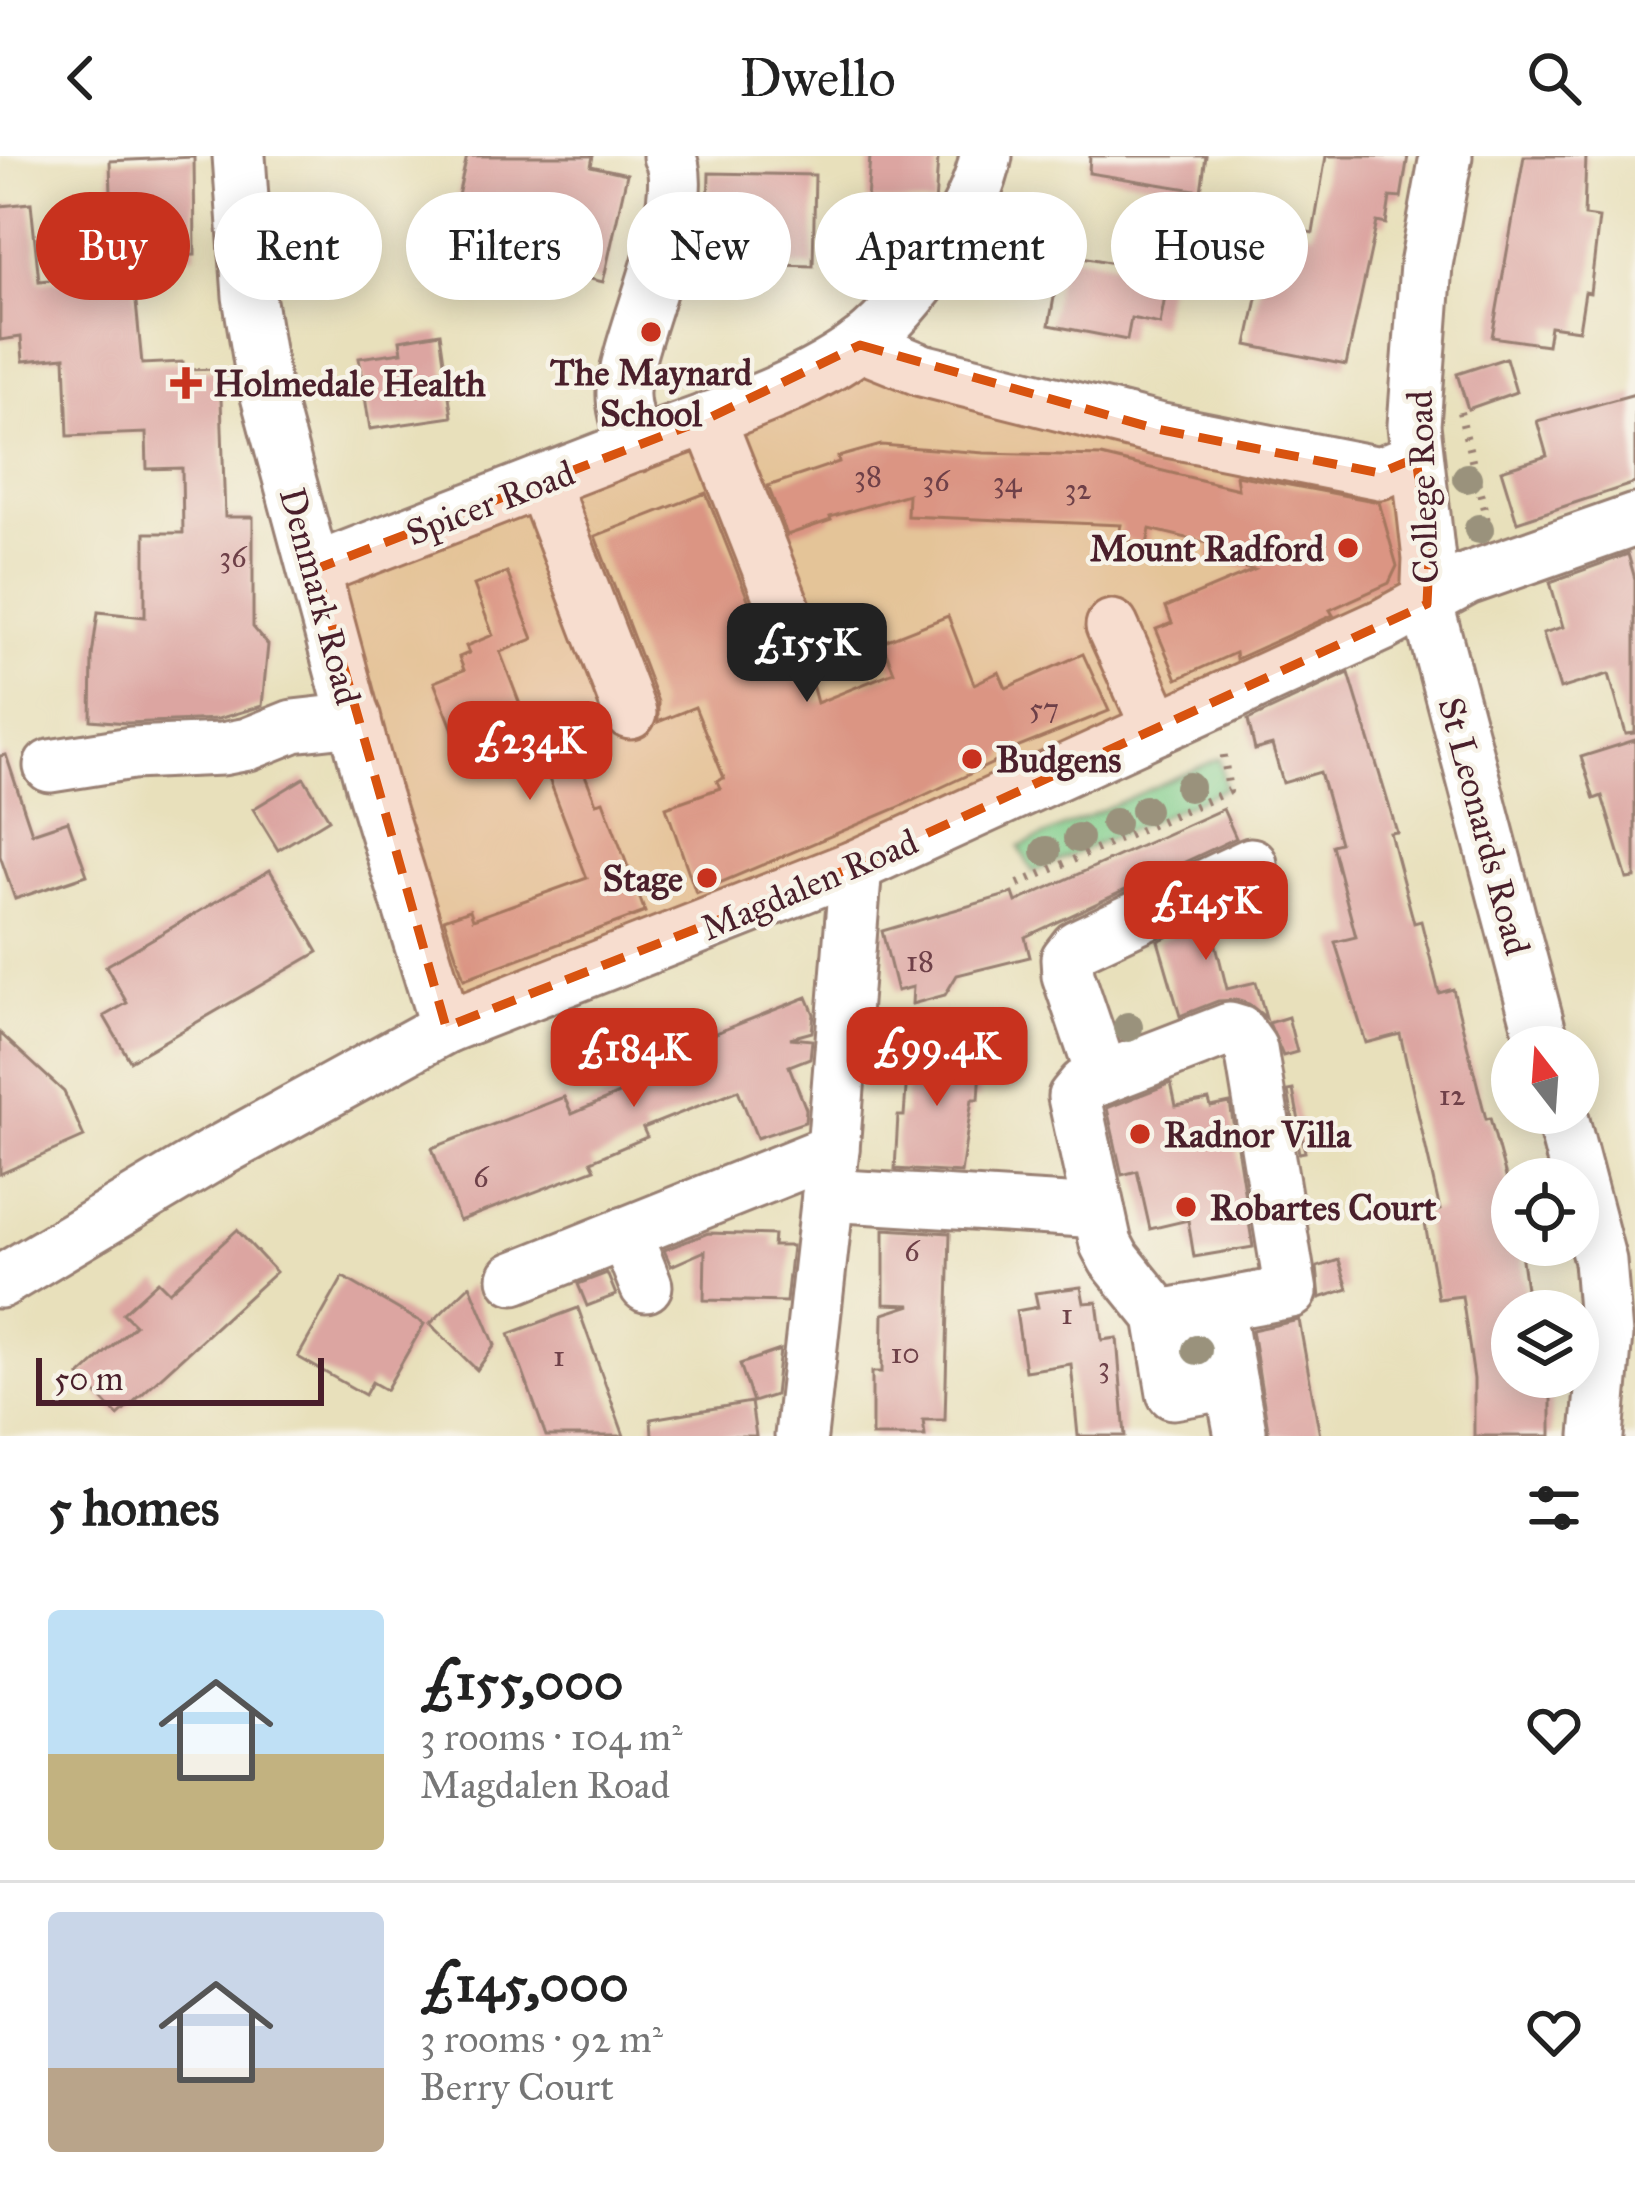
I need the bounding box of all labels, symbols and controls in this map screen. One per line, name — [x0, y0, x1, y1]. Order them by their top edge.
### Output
icon: back — [48, 45, 114, 111]
text: Dwello — [739, 45, 896, 111]
icon: search — [1521, 45, 1587, 111]
chip: Buy — [36, 192, 190, 300]
chip: Rent — [214, 192, 382, 300]
chip: Filters — [406, 192, 603, 300]
chip: New — [627, 192, 791, 300]
chip: Apartment — [815, 192, 1087, 300]
chip: House — [1111, 192, 1308, 300]
marker: The Maynard School — [638, 319, 664, 345]
place label: The Maynard School — [550, 351, 753, 436]
place label: Holmedale Health — [213, 362, 486, 406]
marker: Holmedale Health — [170, 367, 202, 399]
street label: College Road — [1398, 390, 1448, 584]
street label: Spicer Road — [400, 451, 581, 555]
house number: 38 — [854, 458, 882, 494]
house number: 36 — [922, 463, 951, 499]
house number: 34 — [993, 464, 1023, 500]
house number: 32 — [1065, 471, 1092, 507]
street label: Denmark Road — [270, 483, 370, 710]
place label: Mount Radford — [1090, 527, 1325, 571]
marker: Mount Radford — [1335, 535, 1361, 561]
house number: 36 — [219, 539, 248, 575]
pin: £155K — [723, 603, 891, 705]
text: £155K — [754, 618, 860, 666]
house number: 57 — [1029, 690, 1059, 726]
street label: St Leonards Road — [1429, 693, 1540, 960]
pin: £234K — [446, 701, 614, 803]
text: £234K — [474, 716, 586, 764]
place label: Budgens — [996, 738, 1121, 782]
marker: Budgens — [959, 746, 985, 772]
street label: Magdalen Road — [695, 820, 924, 950]
place label: Stage — [603, 857, 683, 901]
pin: £145K — [1122, 861, 1290, 963]
marker: Stage — [694, 865, 720, 891]
text: £145K — [1151, 876, 1261, 924]
house number: 18 — [906, 943, 934, 979]
pin: £99.4K — [839, 1007, 1035, 1109]
pin: £184K — [550, 1008, 718, 1110]
text: £99.4K — [874, 1022, 1000, 1070]
text: £184K — [578, 1023, 690, 1071]
north arrow — [1491, 1026, 1599, 1134]
map controls — [1491, 1026, 1599, 1398]
house number: 12 — [1439, 1077, 1466, 1113]
place label: Radnor Villa — [1164, 1113, 1352, 1157]
marker: Radnor Villa — [1127, 1121, 1153, 1147]
button: locate — [1491, 1158, 1599, 1266]
house number: 6 — [473, 1159, 490, 1195]
place label: Robartes Court — [1210, 1186, 1437, 1230]
marker: Robartes Court — [1173, 1194, 1199, 1220]
house number: 6 — [904, 1233, 921, 1269]
button: layers — [1491, 1290, 1599, 1398]
house number: 1 — [1061, 1296, 1073, 1332]
house number: 10 — [890, 1335, 920, 1371]
house number: 1 — [553, 1338, 565, 1374]
house number: 3 — [1098, 1349, 1110, 1385]
scale bar — [36, 1352, 324, 1405]
text: 50 m — [54, 1359, 123, 1399]
icon: filters — [1521, 1475, 1587, 1541]
text: 5 homes — [48, 1477, 219, 1539]
text: £155,000 — [420, 1651, 624, 1713]
icon: home — [144, 1658, 288, 1802]
icon: heart — [1521, 1697, 1587, 1763]
text: 3 rooms · 104 m² — [420, 1713, 683, 1761]
text: Magdalen Road — [420, 1761, 670, 1809]
text: £145,000 — [420, 1953, 629, 2015]
icon: home — [144, 1960, 288, 2104]
icon: heart — [1521, 1999, 1587, 2065]
text: 3 rooms · 92 m² — [420, 2015, 663, 2063]
text: Berry Court — [420, 2063, 614, 2111]

